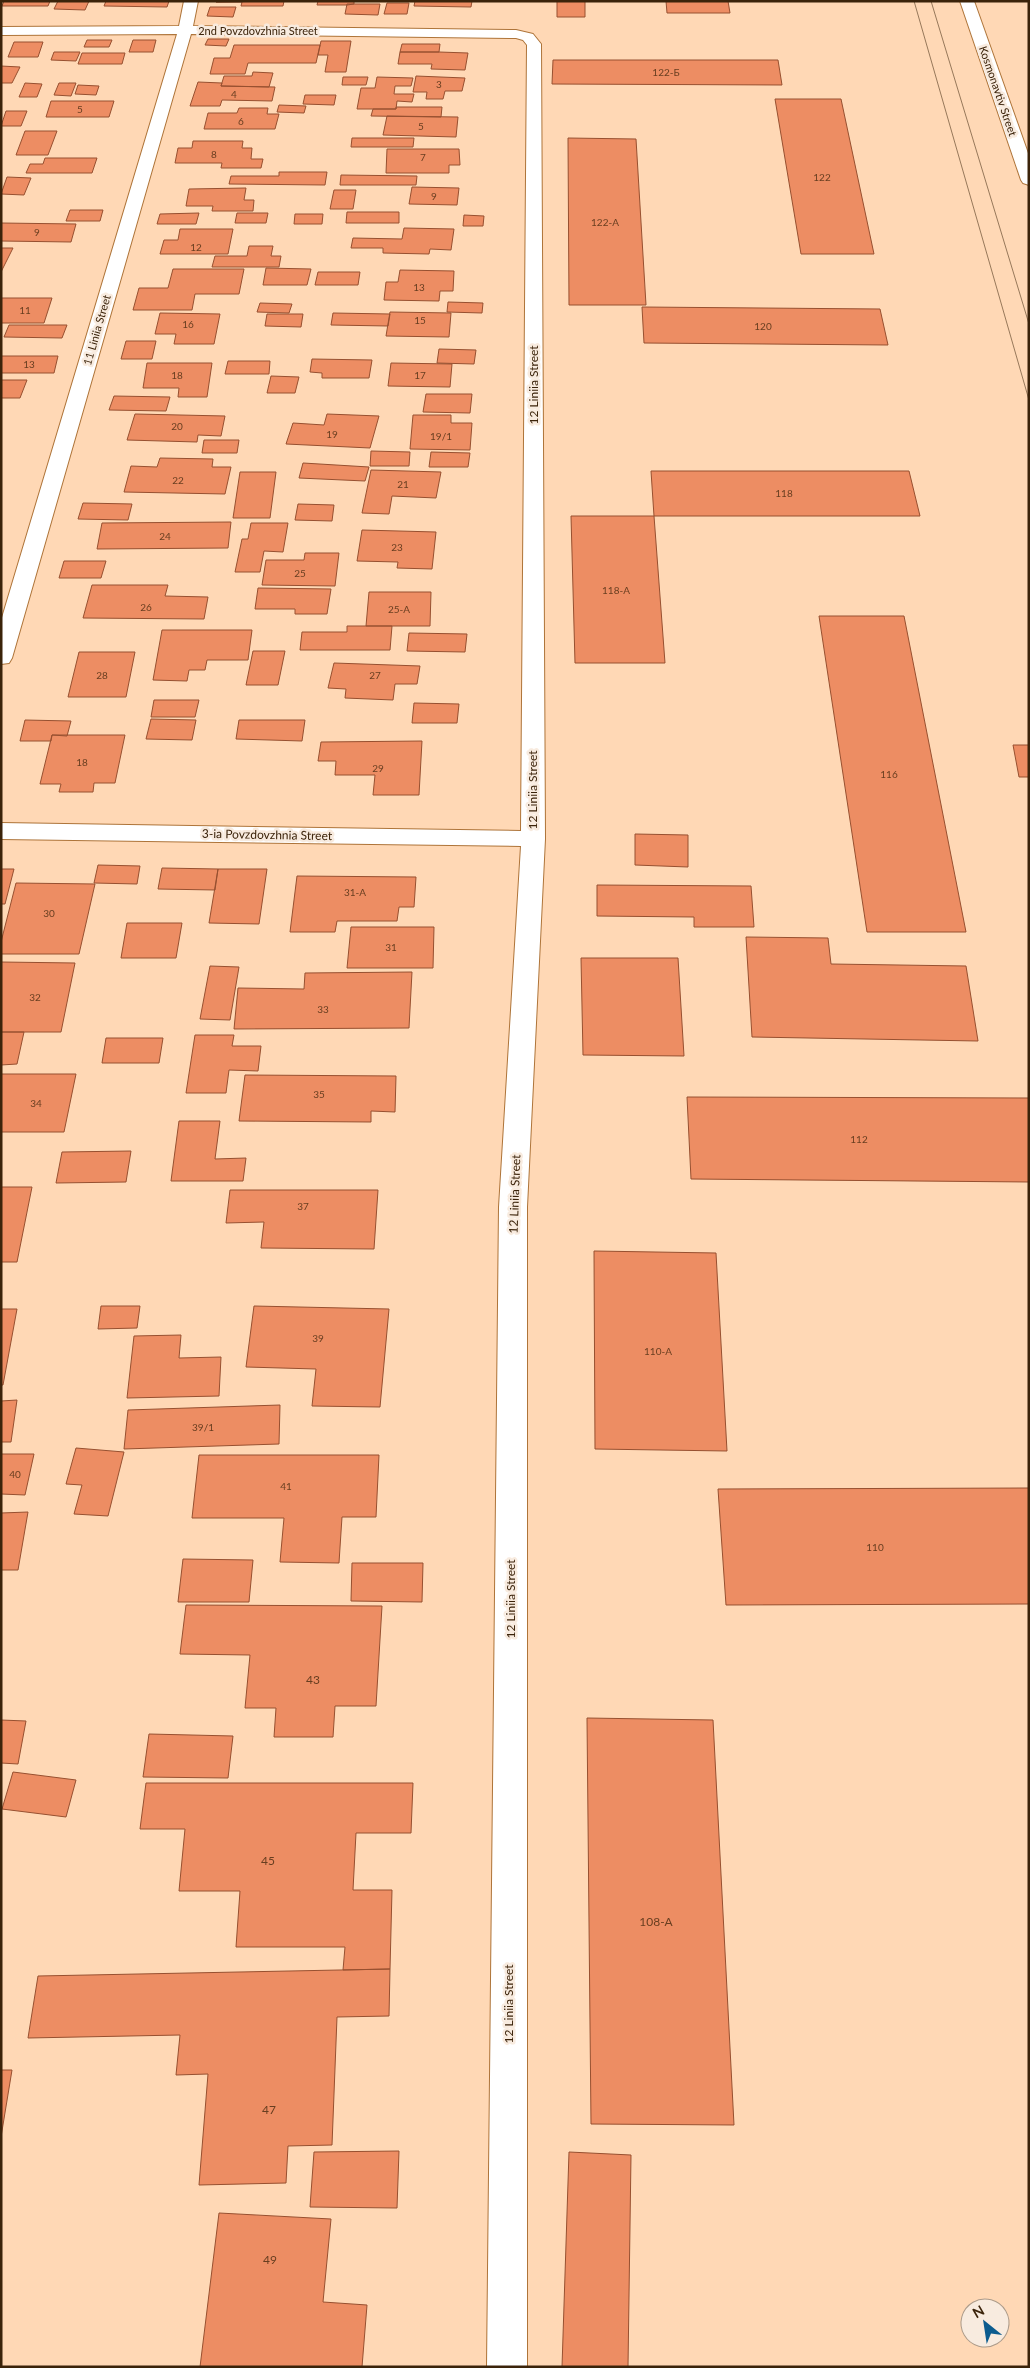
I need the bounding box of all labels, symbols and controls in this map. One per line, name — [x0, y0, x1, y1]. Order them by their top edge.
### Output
street label: 2nd Povzdovzhnia Street — [198, 24, 318, 37]
street label: Kosmonavtiv Street — [977, 44, 1020, 138]
house number: 122-Б — [652, 66, 680, 78]
house number: 3 — [436, 78, 442, 90]
house number: 4 — [231, 88, 237, 100]
house number: 5 — [77, 103, 83, 115]
house number: 6 — [238, 115, 244, 127]
house number: 5 — [418, 120, 424, 132]
house number: 8 — [211, 148, 217, 160]
house number: 7 — [420, 151, 426, 163]
house number: 122 — [813, 171, 831, 183]
house number: 9 — [431, 190, 437, 202]
house number: 122-А — [591, 216, 619, 228]
house number: 9 — [34, 226, 40, 238]
house number: 12 — [190, 241, 202, 253]
house number: 13 — [413, 281, 425, 293]
street label: 11 Liniia Street — [80, 293, 113, 367]
house number: 11 — [19, 304, 31, 316]
house number: 15 — [414, 314, 426, 326]
house number: 16 — [182, 318, 194, 330]
house number: 120 — [754, 320, 772, 332]
street label: 12 Liniia Street — [526, 345, 541, 425]
house number: 13 — [23, 358, 35, 370]
house number: 18 — [171, 369, 183, 381]
house number: 17 — [414, 369, 426, 381]
house number: 20 — [171, 420, 183, 432]
house number: 19 — [326, 428, 338, 440]
house number: 19/1 — [430, 430, 452, 442]
house number: 22 — [172, 474, 184, 486]
house number: 21 — [397, 478, 409, 490]
house number: 118 — [775, 487, 793, 499]
house number: 24 — [159, 530, 171, 542]
house number: 23 — [391, 541, 403, 553]
house number: 25 — [294, 567, 306, 579]
house number: 118-А — [602, 584, 630, 596]
house number: 26 — [140, 601, 152, 613]
house number: 25-А — [388, 603, 410, 615]
house number: 28 — [96, 669, 108, 681]
house number: 27 — [369, 669, 381, 681]
street label: 12 Liniia Street — [525, 750, 540, 830]
house number: 18 — [76, 756, 88, 768]
house number: 29 — [372, 762, 384, 774]
house number: 116 — [880, 768, 898, 780]
street label: 3-ia Povzdovzhnia Street — [202, 826, 333, 843]
house number: 31-А — [344, 886, 366, 898]
house number: 30 — [43, 907, 55, 919]
house number: 31 — [385, 941, 397, 953]
house number: 32 — [29, 991, 41, 1003]
house number: 33 — [317, 1003, 329, 1015]
house number: 35 — [313, 1088, 325, 1100]
house number: 34 — [30, 1097, 42, 1109]
house number: 112 — [850, 1133, 868, 1145]
street label: 12 Liniia Street — [506, 1153, 523, 1234]
house number: 37 — [297, 1200, 309, 1212]
house number: 39 — [312, 1332, 324, 1344]
house number: 110-А — [644, 1345, 672, 1357]
house number: 39/1 — [192, 1421, 214, 1433]
house number: 40 — [9, 1468, 21, 1480]
house number: 41 — [280, 1480, 292, 1492]
house number: 110 — [866, 1541, 884, 1553]
street label: 12 Liniia Street — [503, 1559, 518, 1639]
house number: 43 — [306, 1672, 320, 1687]
house number: 45 — [261, 1853, 275, 1868]
house number: 108-А — [639, 1914, 674, 1929]
street label: 12 Liniia Street — [501, 1964, 516, 2044]
house number: 47 — [262, 2102, 276, 2117]
house number: 49 — [263, 2252, 277, 2267]
north arrow — [960, 2298, 1010, 2348]
text: N — [969, 2301, 987, 2321]

